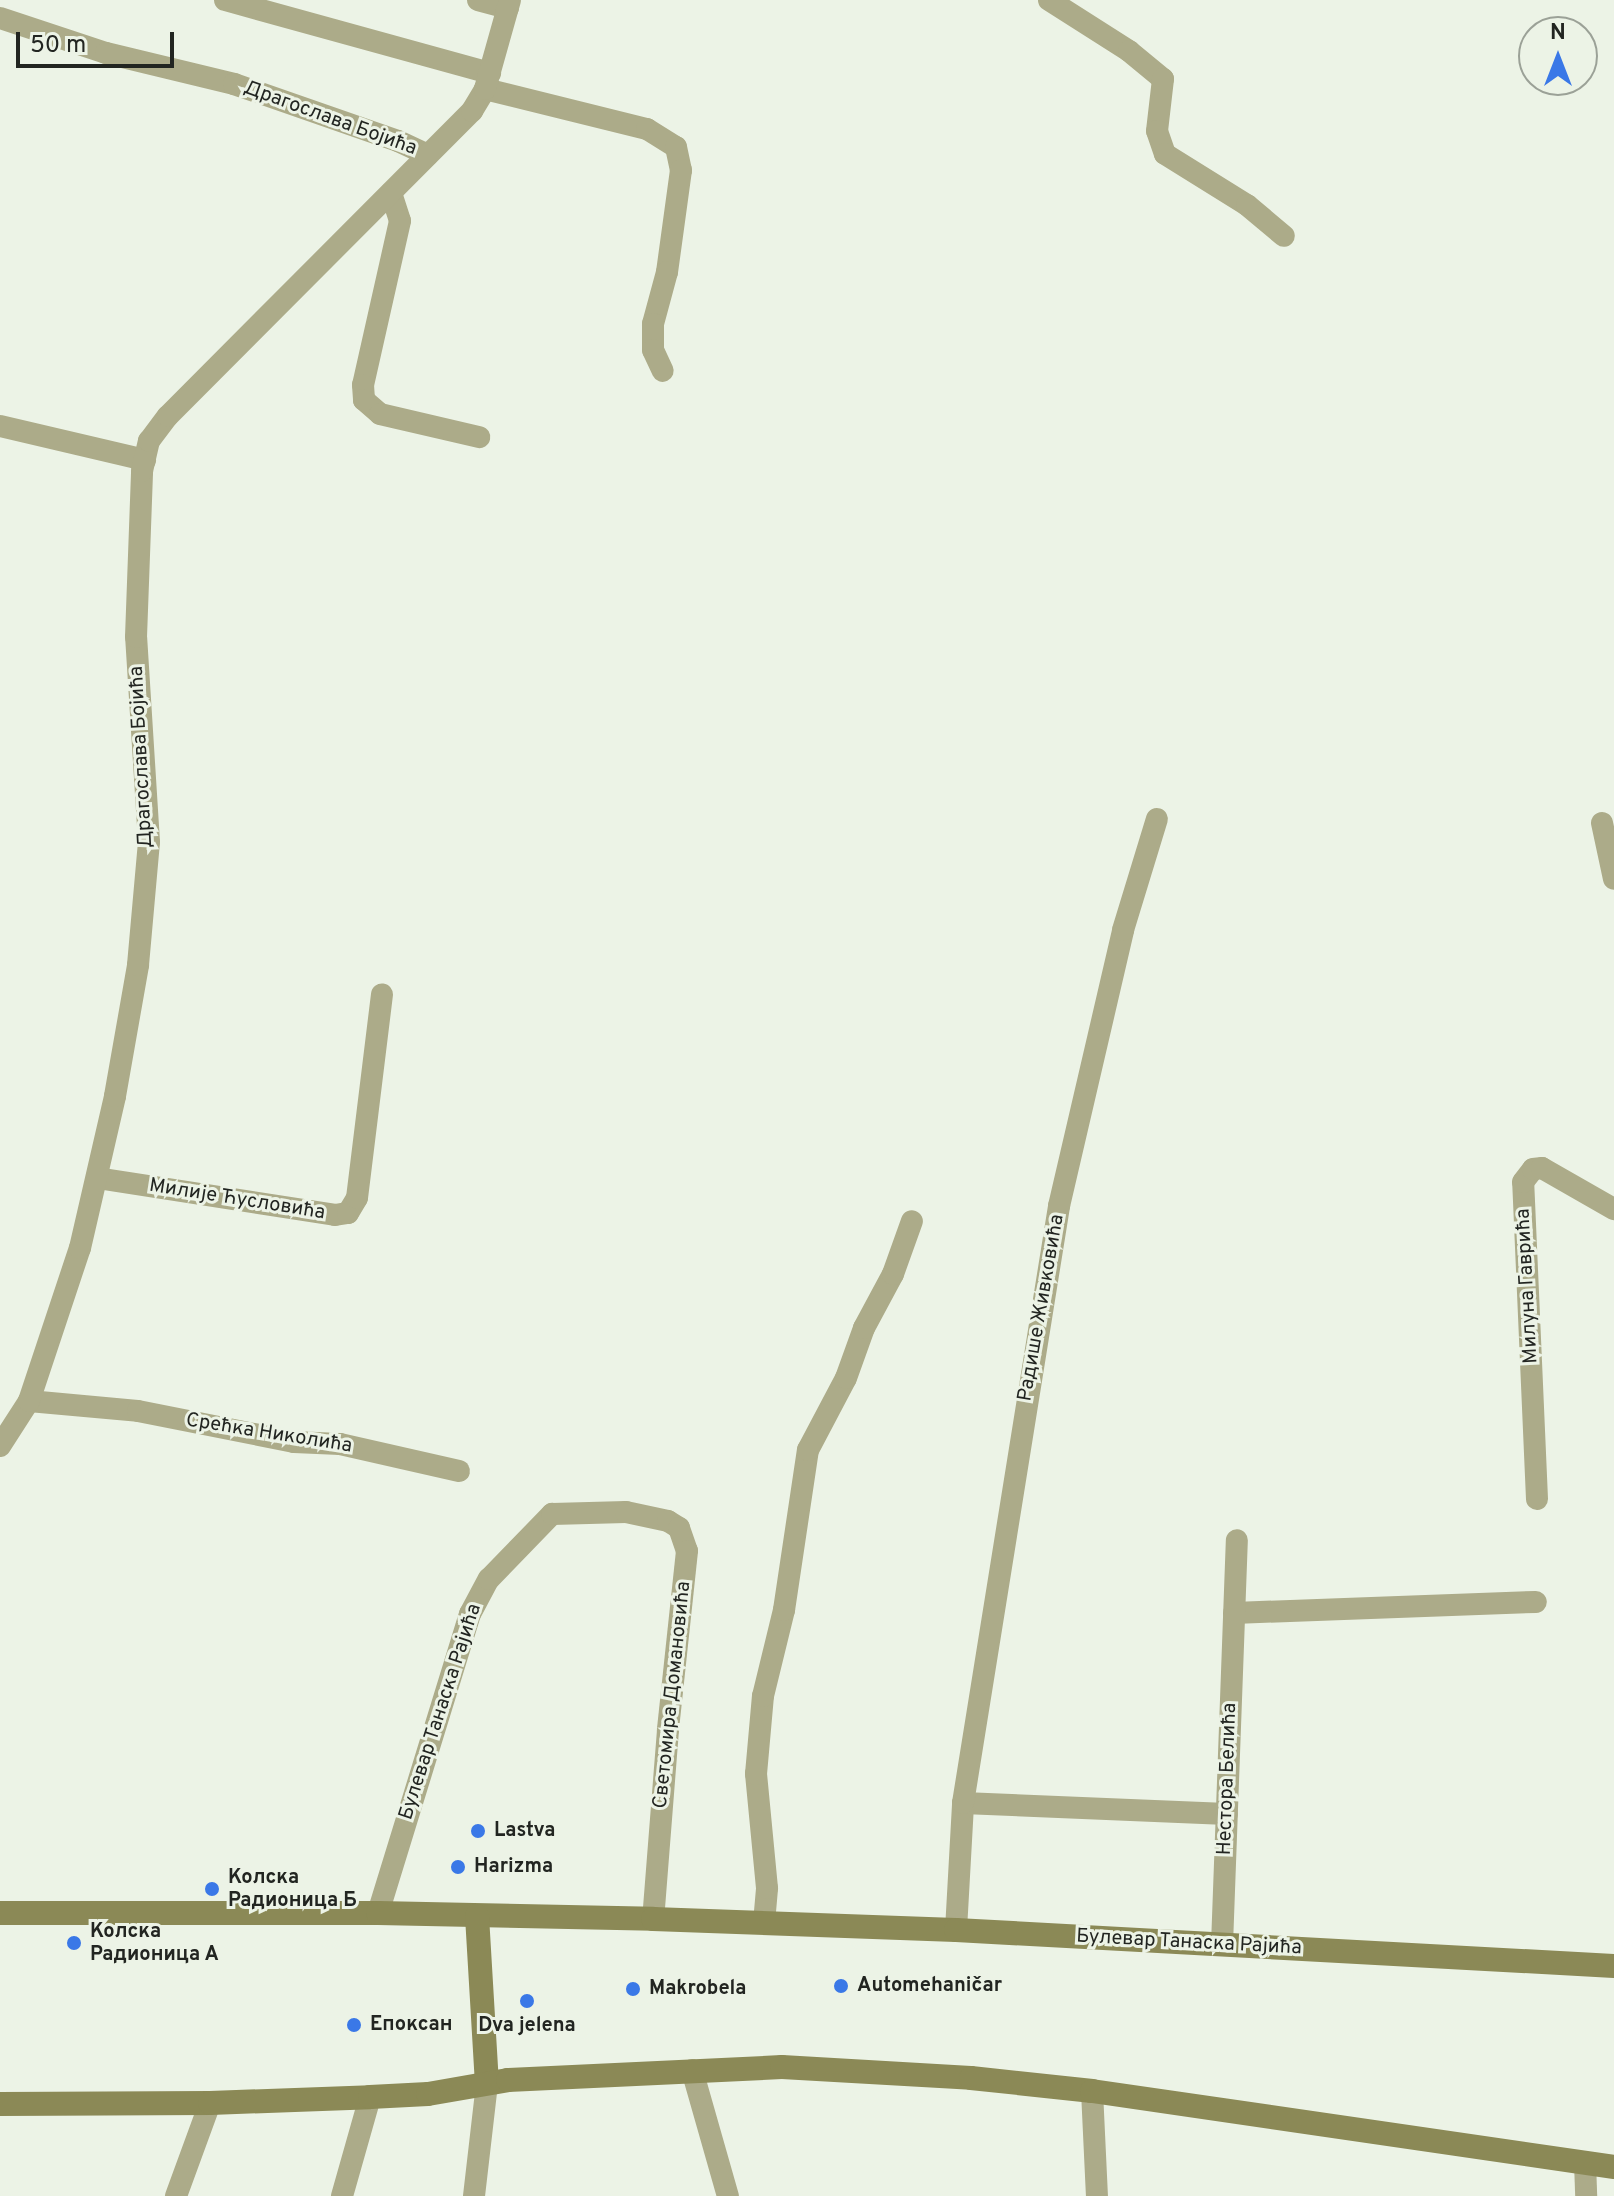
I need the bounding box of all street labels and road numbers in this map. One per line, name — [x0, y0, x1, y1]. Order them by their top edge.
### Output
street label: Драгослава Бојића — [240, 77, 420, 161]
street label: Драгослава Бојића — [125, 665, 159, 849]
street label: Милије Ћусловића — [147, 1174, 327, 1226]
street label: Милуна Гаврића — [1512, 1208, 1544, 1364]
street label: Радише Живковића — [1014, 1213, 1070, 1403]
street label: Срећка Николића — [184, 1409, 354, 1459]
street label: Светомира Домановића — [649, 1580, 697, 1810]
street label: Булевар Танаска Рајића — [395, 1601, 487, 1823]
street label: Нестора Белића — [1213, 1702, 1243, 1856]
street label: Булевар Танаска Рајића — [1075, 1925, 1303, 1961]

